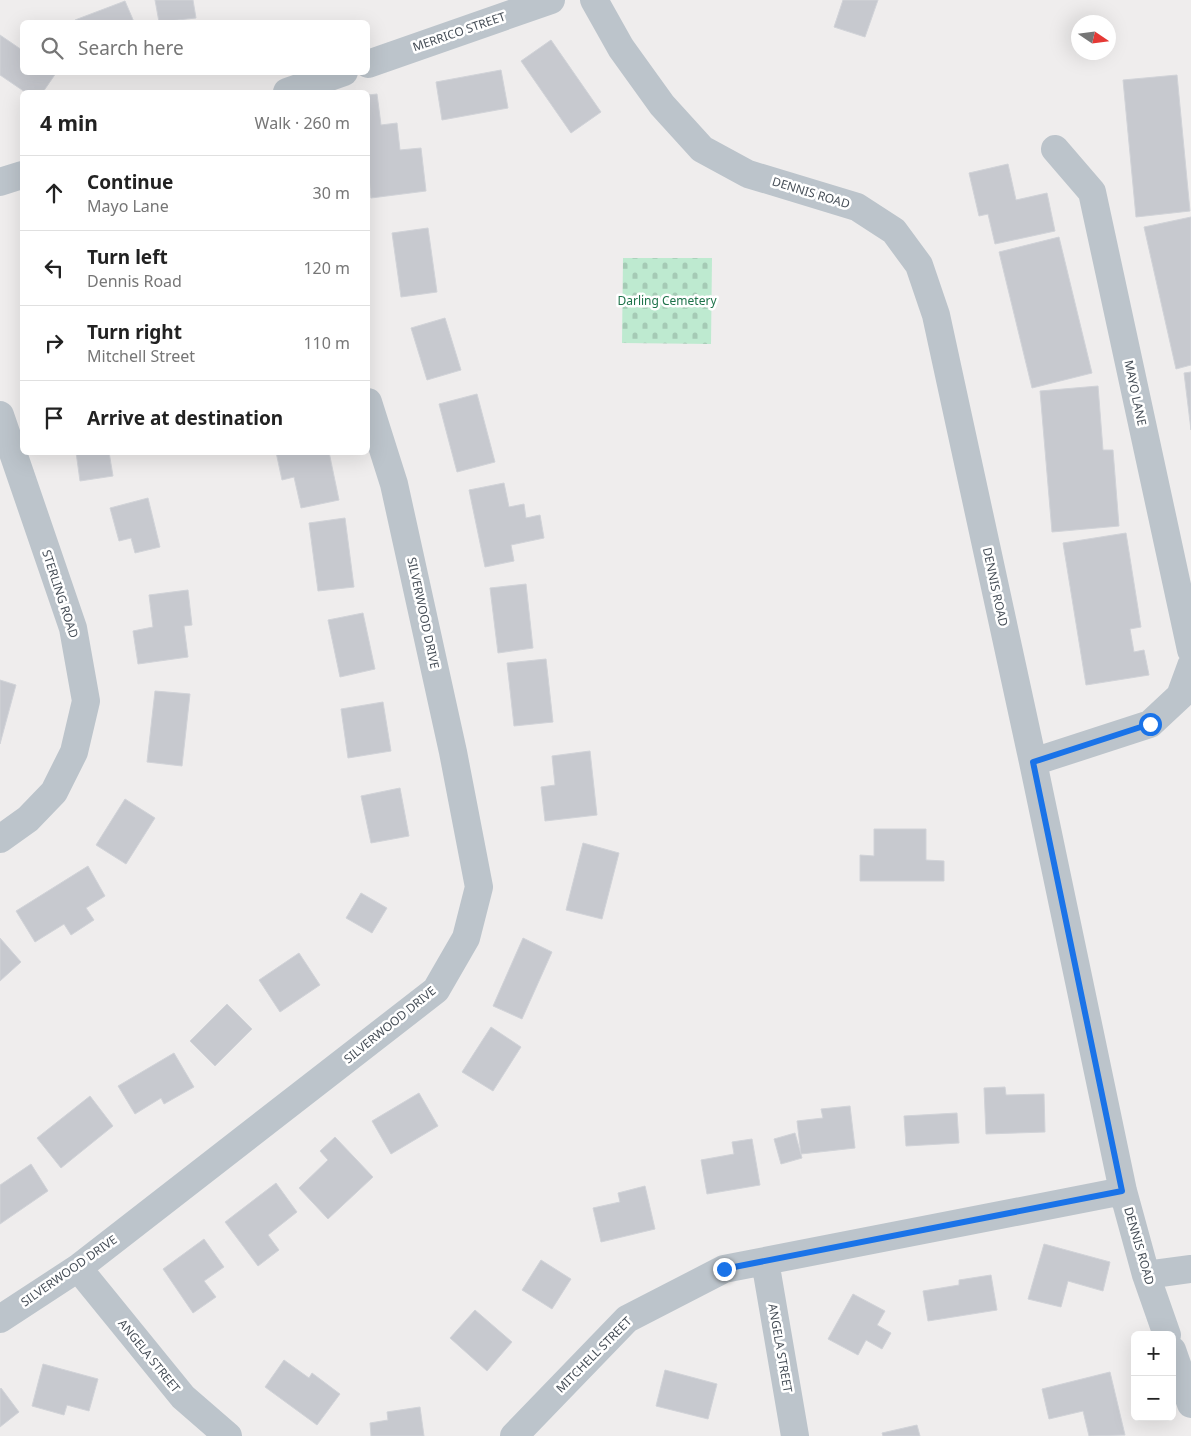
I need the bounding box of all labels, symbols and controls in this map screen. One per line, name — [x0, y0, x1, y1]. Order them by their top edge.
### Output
street label: MERRICO STREET — [410, 8, 508, 55]
north arrow — [1071, 15, 1116, 60]
search box — [20, 20, 370, 75]
icon: search — [38, 34, 66, 62]
text: Search here — [78, 35, 184, 61]
text: 4 min — [40, 109, 98, 137]
text: Walk · 260 m — [255, 112, 350, 134]
text: Continue — [87, 169, 173, 195]
street label: DENNIS ROAD — [770, 173, 852, 212]
icon: ahead — [40, 179, 68, 207]
text: 30 m — [313, 182, 350, 204]
text: Mayo Lane — [87, 195, 169, 217]
text: Turn left — [87, 244, 168, 270]
icon: left — [40, 254, 68, 282]
text: 120 m — [303, 257, 350, 279]
text: Dennis Road — [87, 270, 182, 292]
park label: Darling Cemetery — [617, 292, 717, 309]
text: Turn right — [87, 319, 182, 345]
icon: right — [40, 329, 68, 357]
text: 110 m — [303, 332, 350, 354]
text: Mitchell Street — [87, 345, 195, 367]
street label: MAYO LANE — [1120, 359, 1151, 427]
icon: arrive — [40, 404, 68, 432]
text: Arrive at destination — [87, 405, 283, 431]
street label: DENNIS ROAD — [979, 546, 1012, 628]
street label: STERLING ROAD — [38, 548, 83, 640]
street label: SILVERWOOD DRIVE — [403, 555, 444, 670]
route start — [1139, 713, 1162, 736]
street label: SILVERWOOD DRIVE — [340, 982, 439, 1067]
street label: DENNIS ROAD — [1120, 1205, 1159, 1287]
street label: SILVERWOOD DRIVE — [17, 1231, 120, 1310]
route end — [713, 1258, 736, 1281]
street label: ANGELA STREET — [764, 1302, 797, 1394]
street label: MITCHELL STREET — [552, 1313, 636, 1396]
street label: ANGELA STREET — [114, 1315, 185, 1396]
map controls — [1131, 1331, 1176, 1421]
button: + — [1131, 1331, 1176, 1376]
button: − — [1131, 1376, 1176, 1421]

